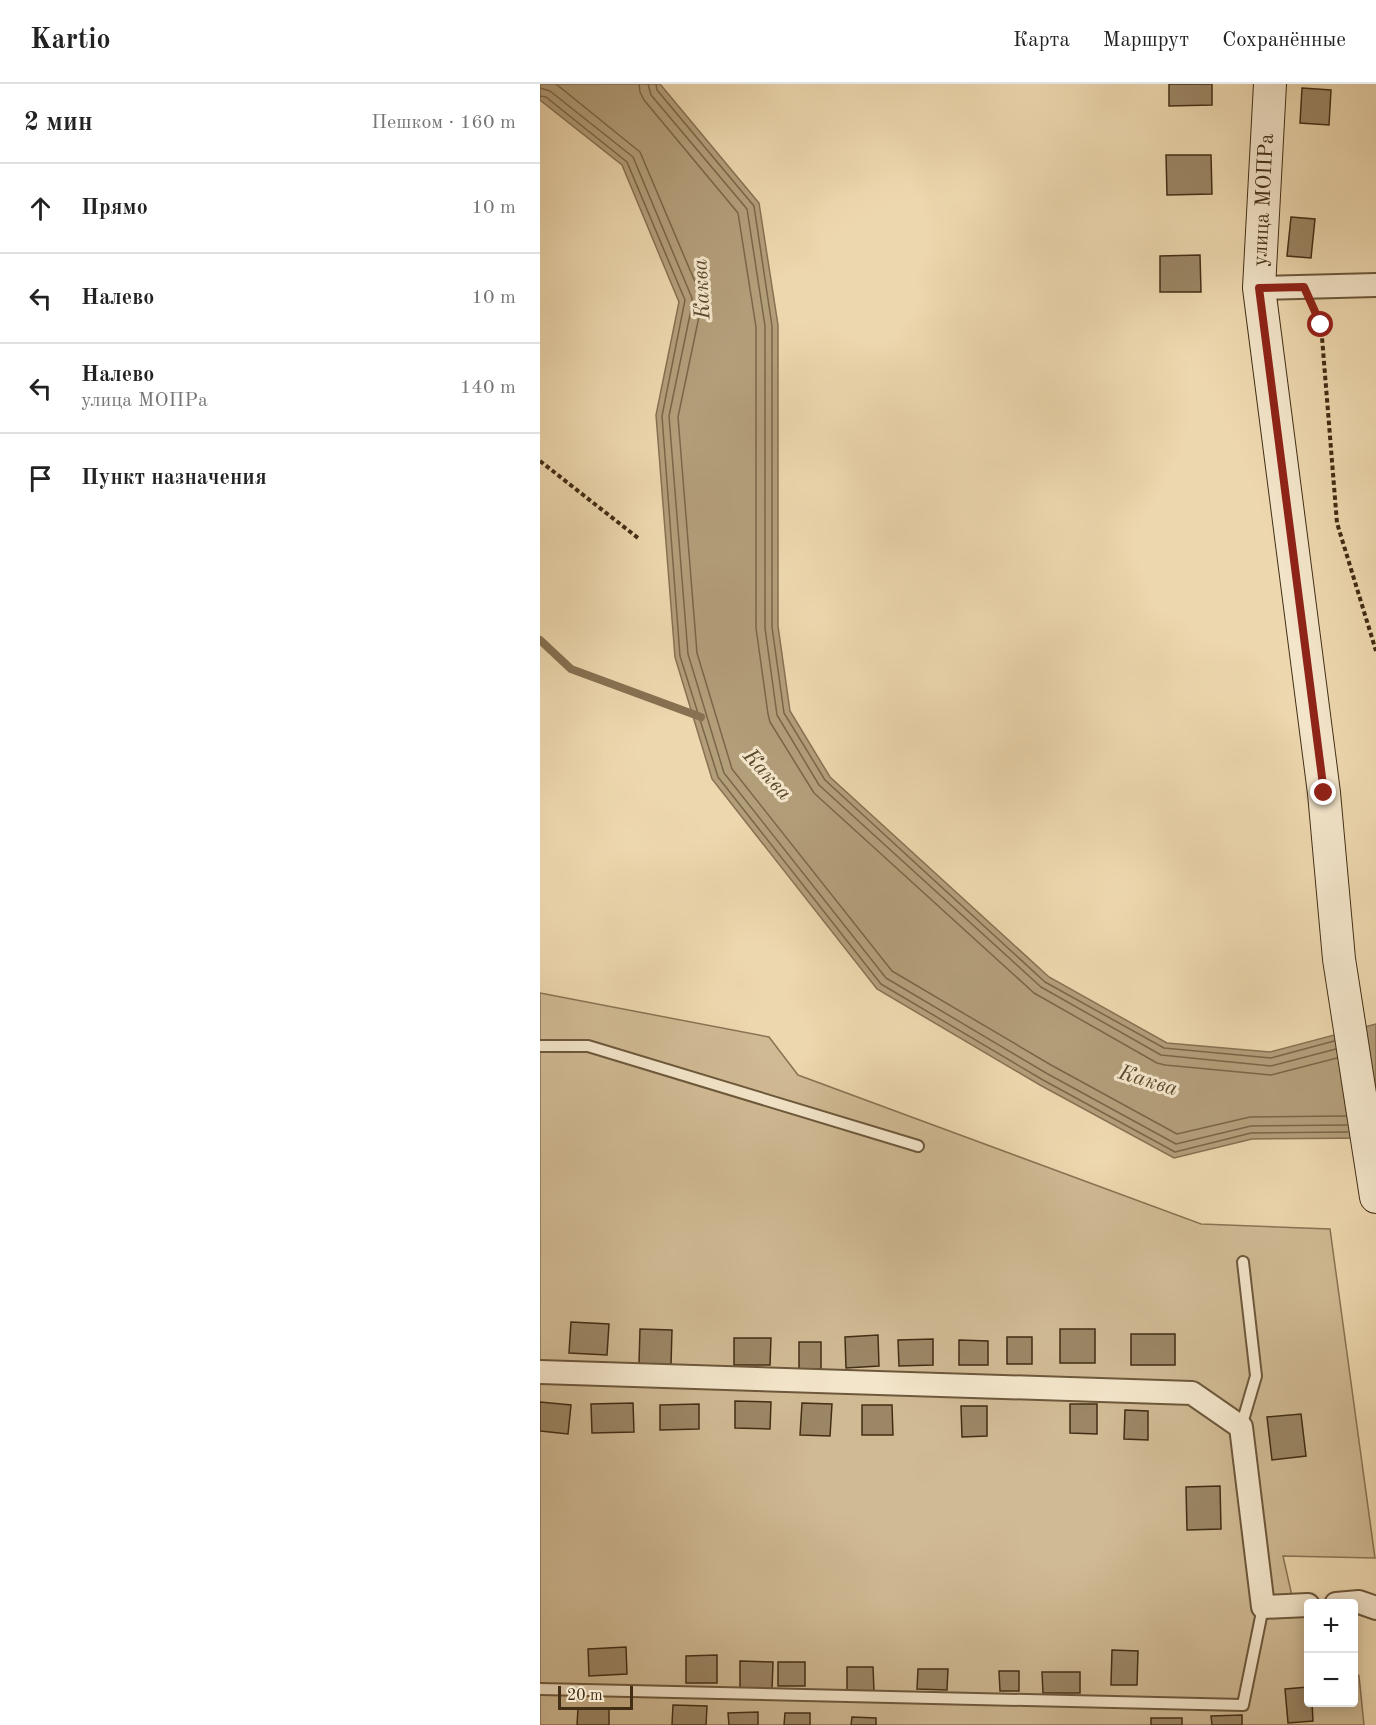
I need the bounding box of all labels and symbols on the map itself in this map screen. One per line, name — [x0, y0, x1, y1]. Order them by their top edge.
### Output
street label: улица МОПРа — [1250, 133, 1278, 267]
water label: Каква — [689, 258, 715, 321]
route start — [1307, 311, 1333, 337]
water label: Каква — [738, 744, 796, 805]
route end — [1310, 779, 1336, 805]
water label: Каква — [1115, 1061, 1180, 1100]
scale bar — [558, 1683, 633, 1710]

